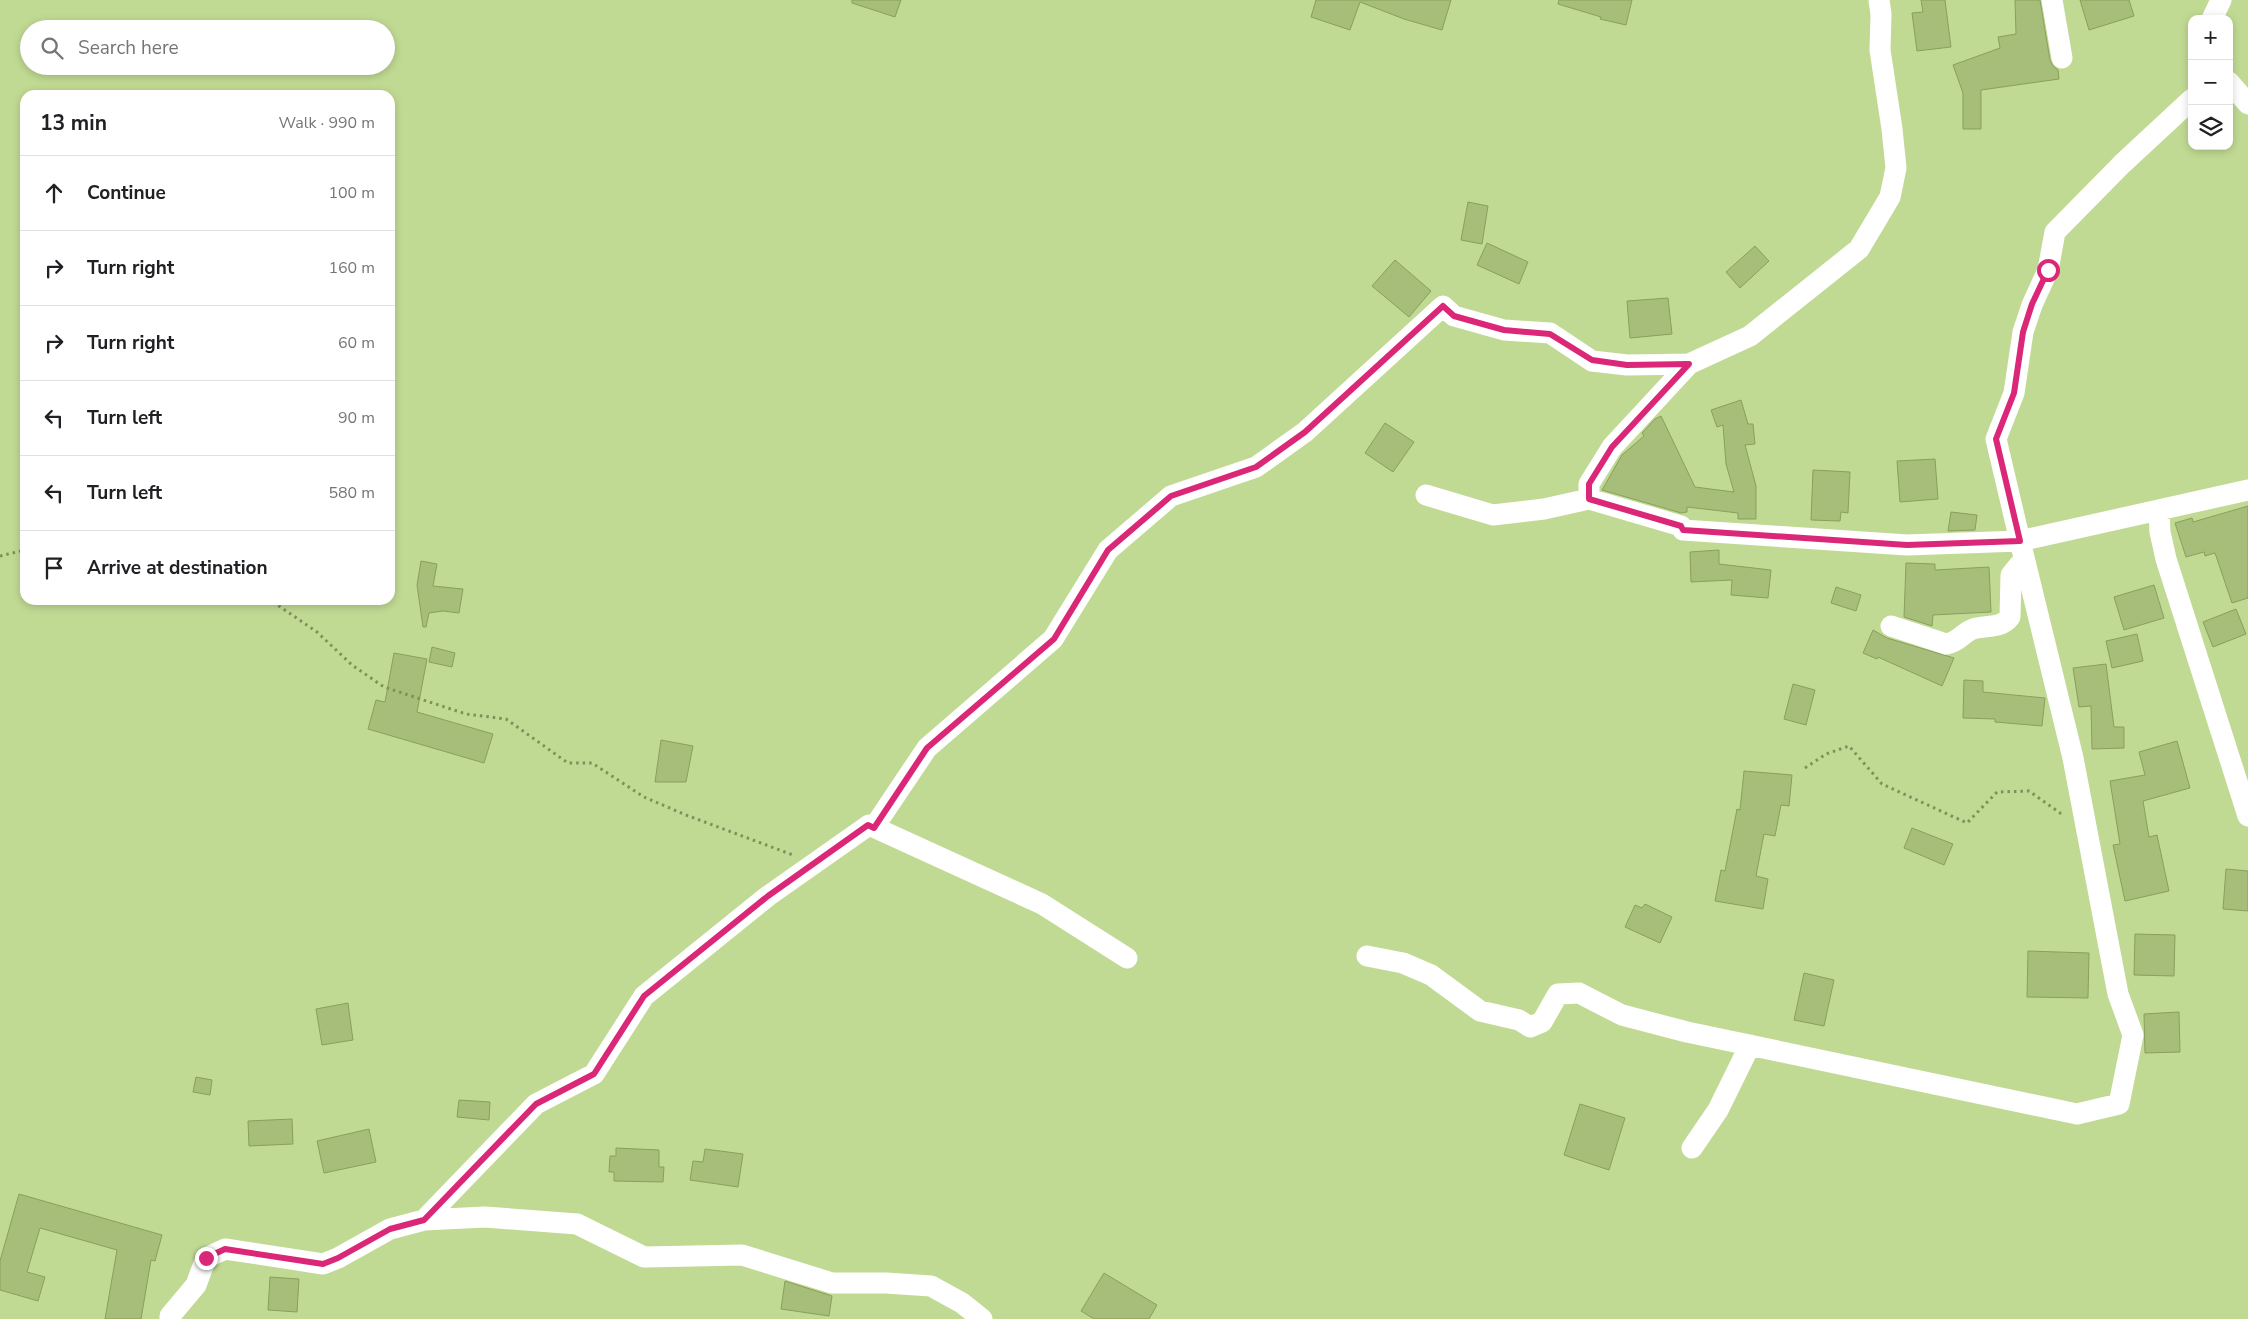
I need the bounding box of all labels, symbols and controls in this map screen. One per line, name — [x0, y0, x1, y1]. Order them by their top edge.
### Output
map controls — [2188, 15, 2233, 150]
button: + — [2188, 15, 2233, 60]
search box — [20, 20, 395, 75]
icon: search — [38, 34, 66, 62]
text: Search here — [78, 35, 179, 61]
button: − — [2188, 60, 2233, 105]
button: layers — [2188, 105, 2233, 150]
text: 13 min — [40, 109, 107, 137]
text: Walk · 990 m — [279, 112, 375, 134]
icon: ahead — [40, 179, 68, 207]
text: Continue — [87, 180, 166, 206]
text: 100 m — [328, 182, 375, 204]
icon: right — [40, 254, 68, 282]
text: Turn right — [87, 255, 174, 281]
text: 160 m — [328, 257, 375, 279]
route start — [2037, 259, 2060, 282]
icon: right — [40, 329, 68, 357]
text: Turn right — [87, 330, 174, 356]
text: 60 m — [338, 332, 375, 354]
icon: left — [40, 404, 68, 432]
text: Turn left — [87, 405, 162, 431]
text: 90 m — [338, 407, 375, 429]
icon: left — [40, 479, 68, 507]
text: Turn left — [87, 480, 162, 506]
text: 580 m — [328, 482, 375, 504]
icon: arrive — [40, 554, 68, 582]
text: Arrive at destination — [87, 555, 268, 581]
route end — [195, 1247, 218, 1270]

